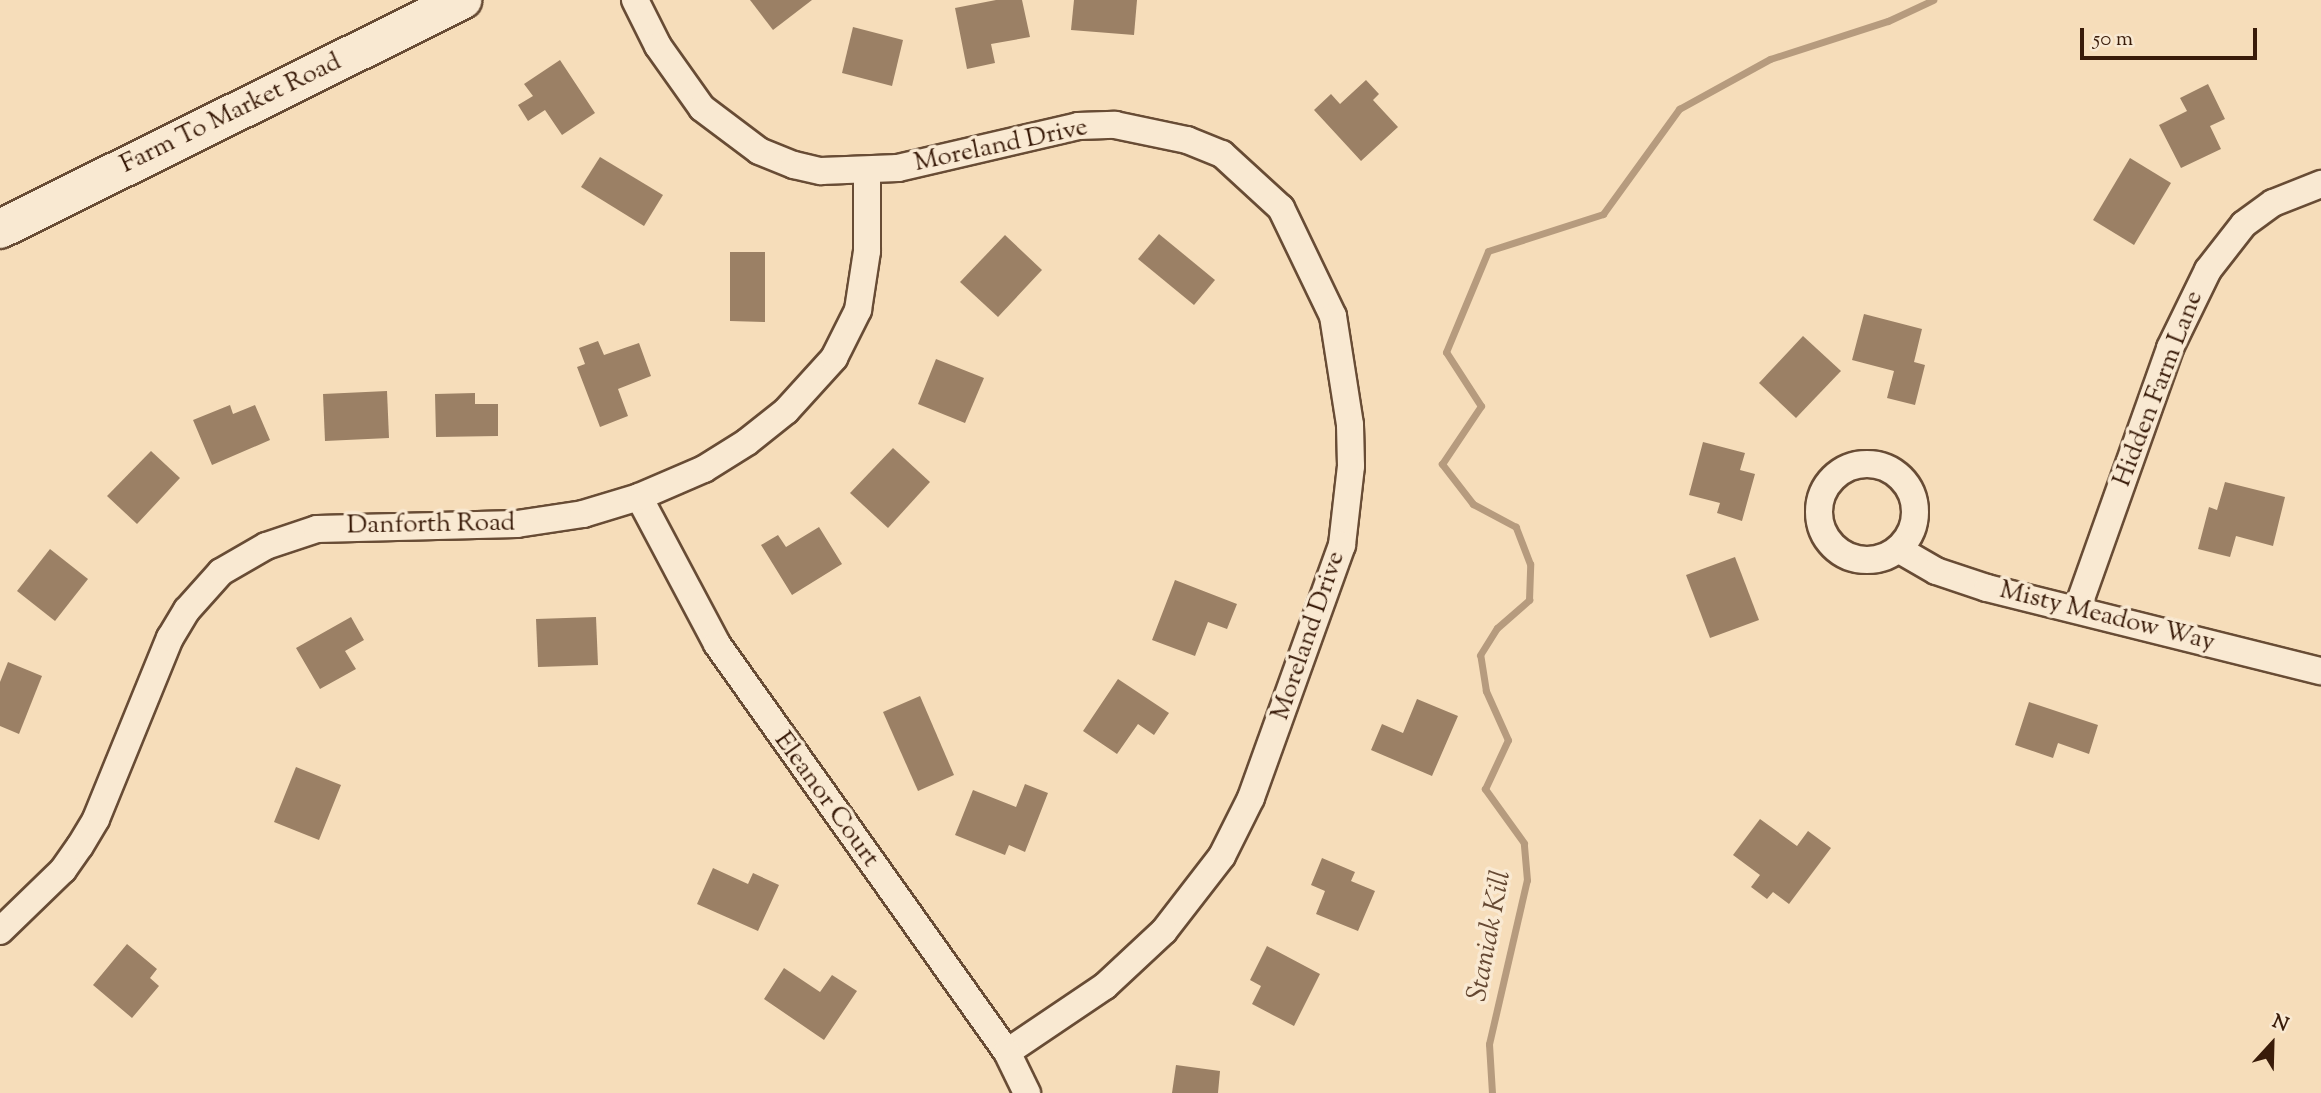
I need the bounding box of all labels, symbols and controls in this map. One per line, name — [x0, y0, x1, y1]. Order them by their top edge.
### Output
scale bar — [2083, 14, 2260, 58]
text: 50 m — [2093, 25, 2133, 55]
street label: Farm To Market Road — [115, 47, 347, 181]
street label: Moreland Drive — [911, 112, 1091, 180]
street label: Hidden Farm Lane — [2107, 287, 2211, 491]
street label: Danforth Road — [346, 508, 516, 542]
street label: Moreland Drive — [1266, 547, 1352, 725]
street label: Misty Meadow Way — [1996, 575, 2218, 659]
street label: Eleanor Court — [767, 726, 885, 874]
water label: Staniak Kill — [1461, 868, 1519, 1004]
north arrow — [2237, 1009, 2307, 1079]
text: N — [2268, 1009, 2292, 1039]

